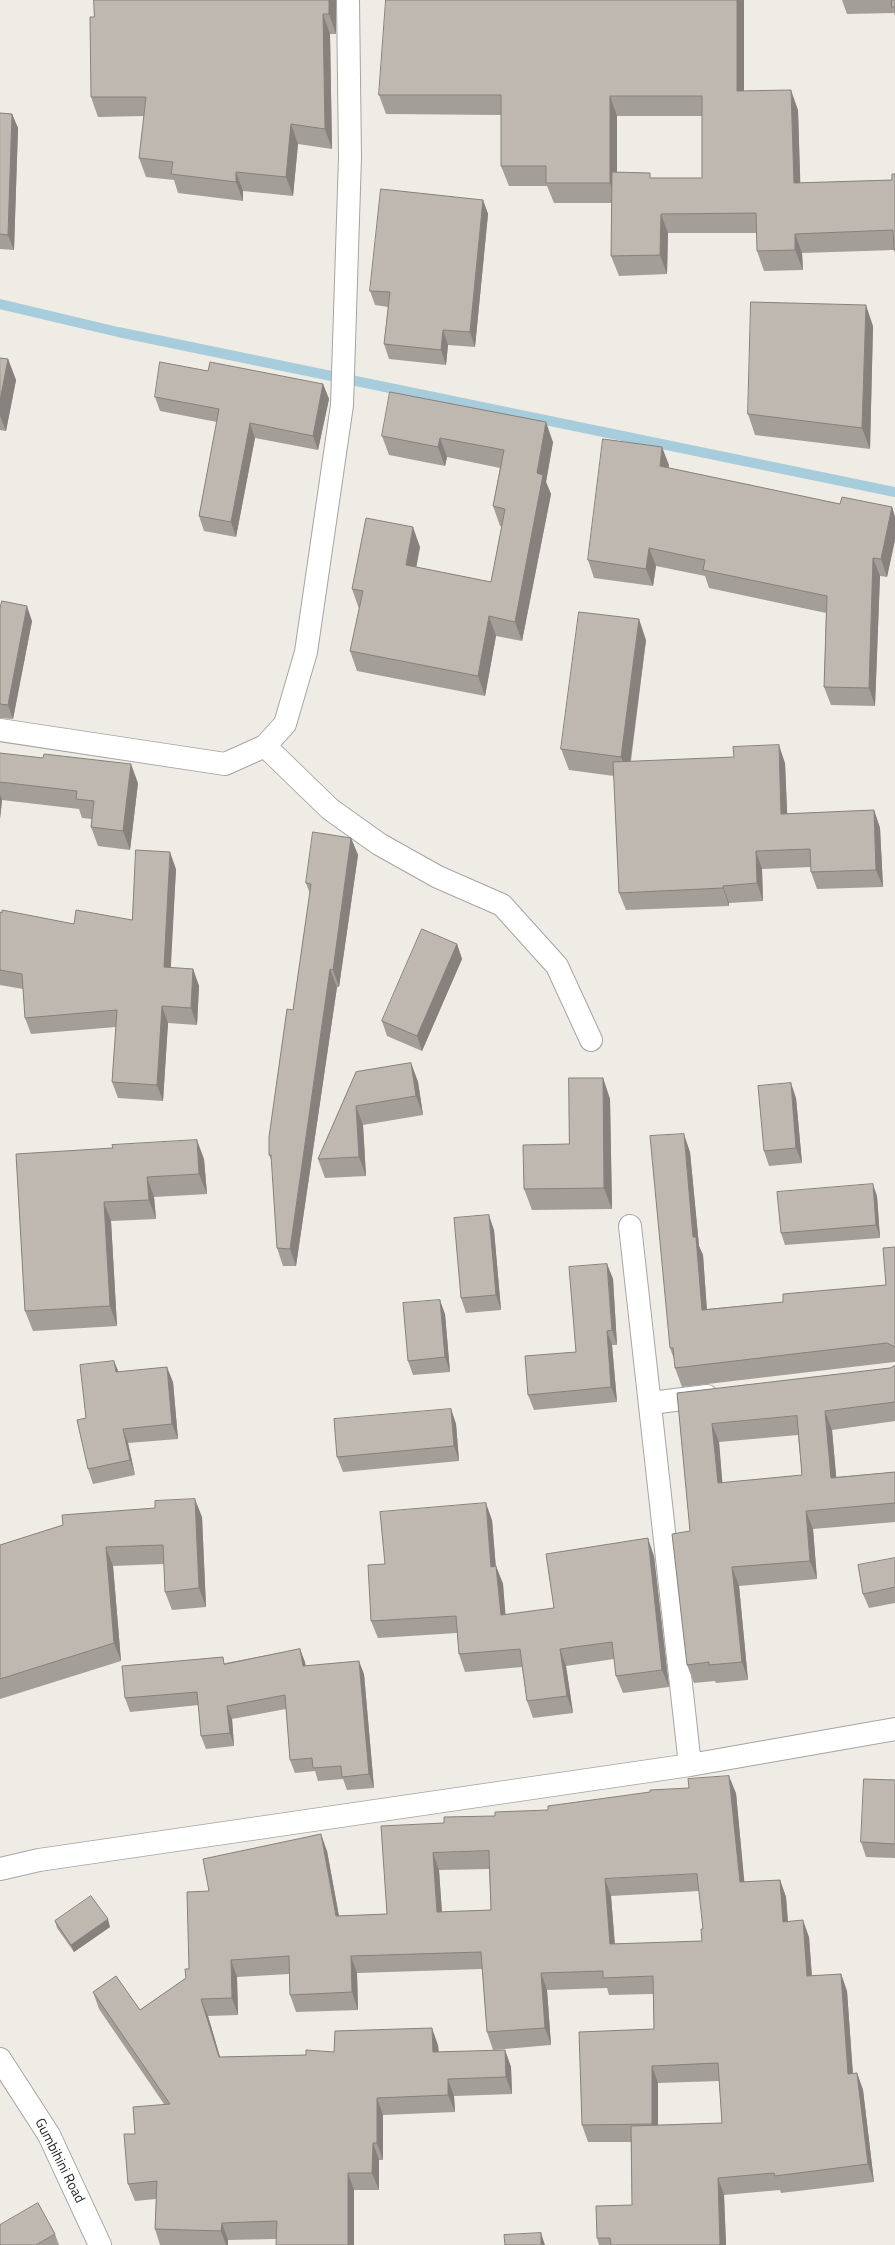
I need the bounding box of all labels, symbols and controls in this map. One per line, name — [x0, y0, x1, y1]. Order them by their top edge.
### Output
street label: Gumbihini Road — [30, 2116, 88, 2206]

